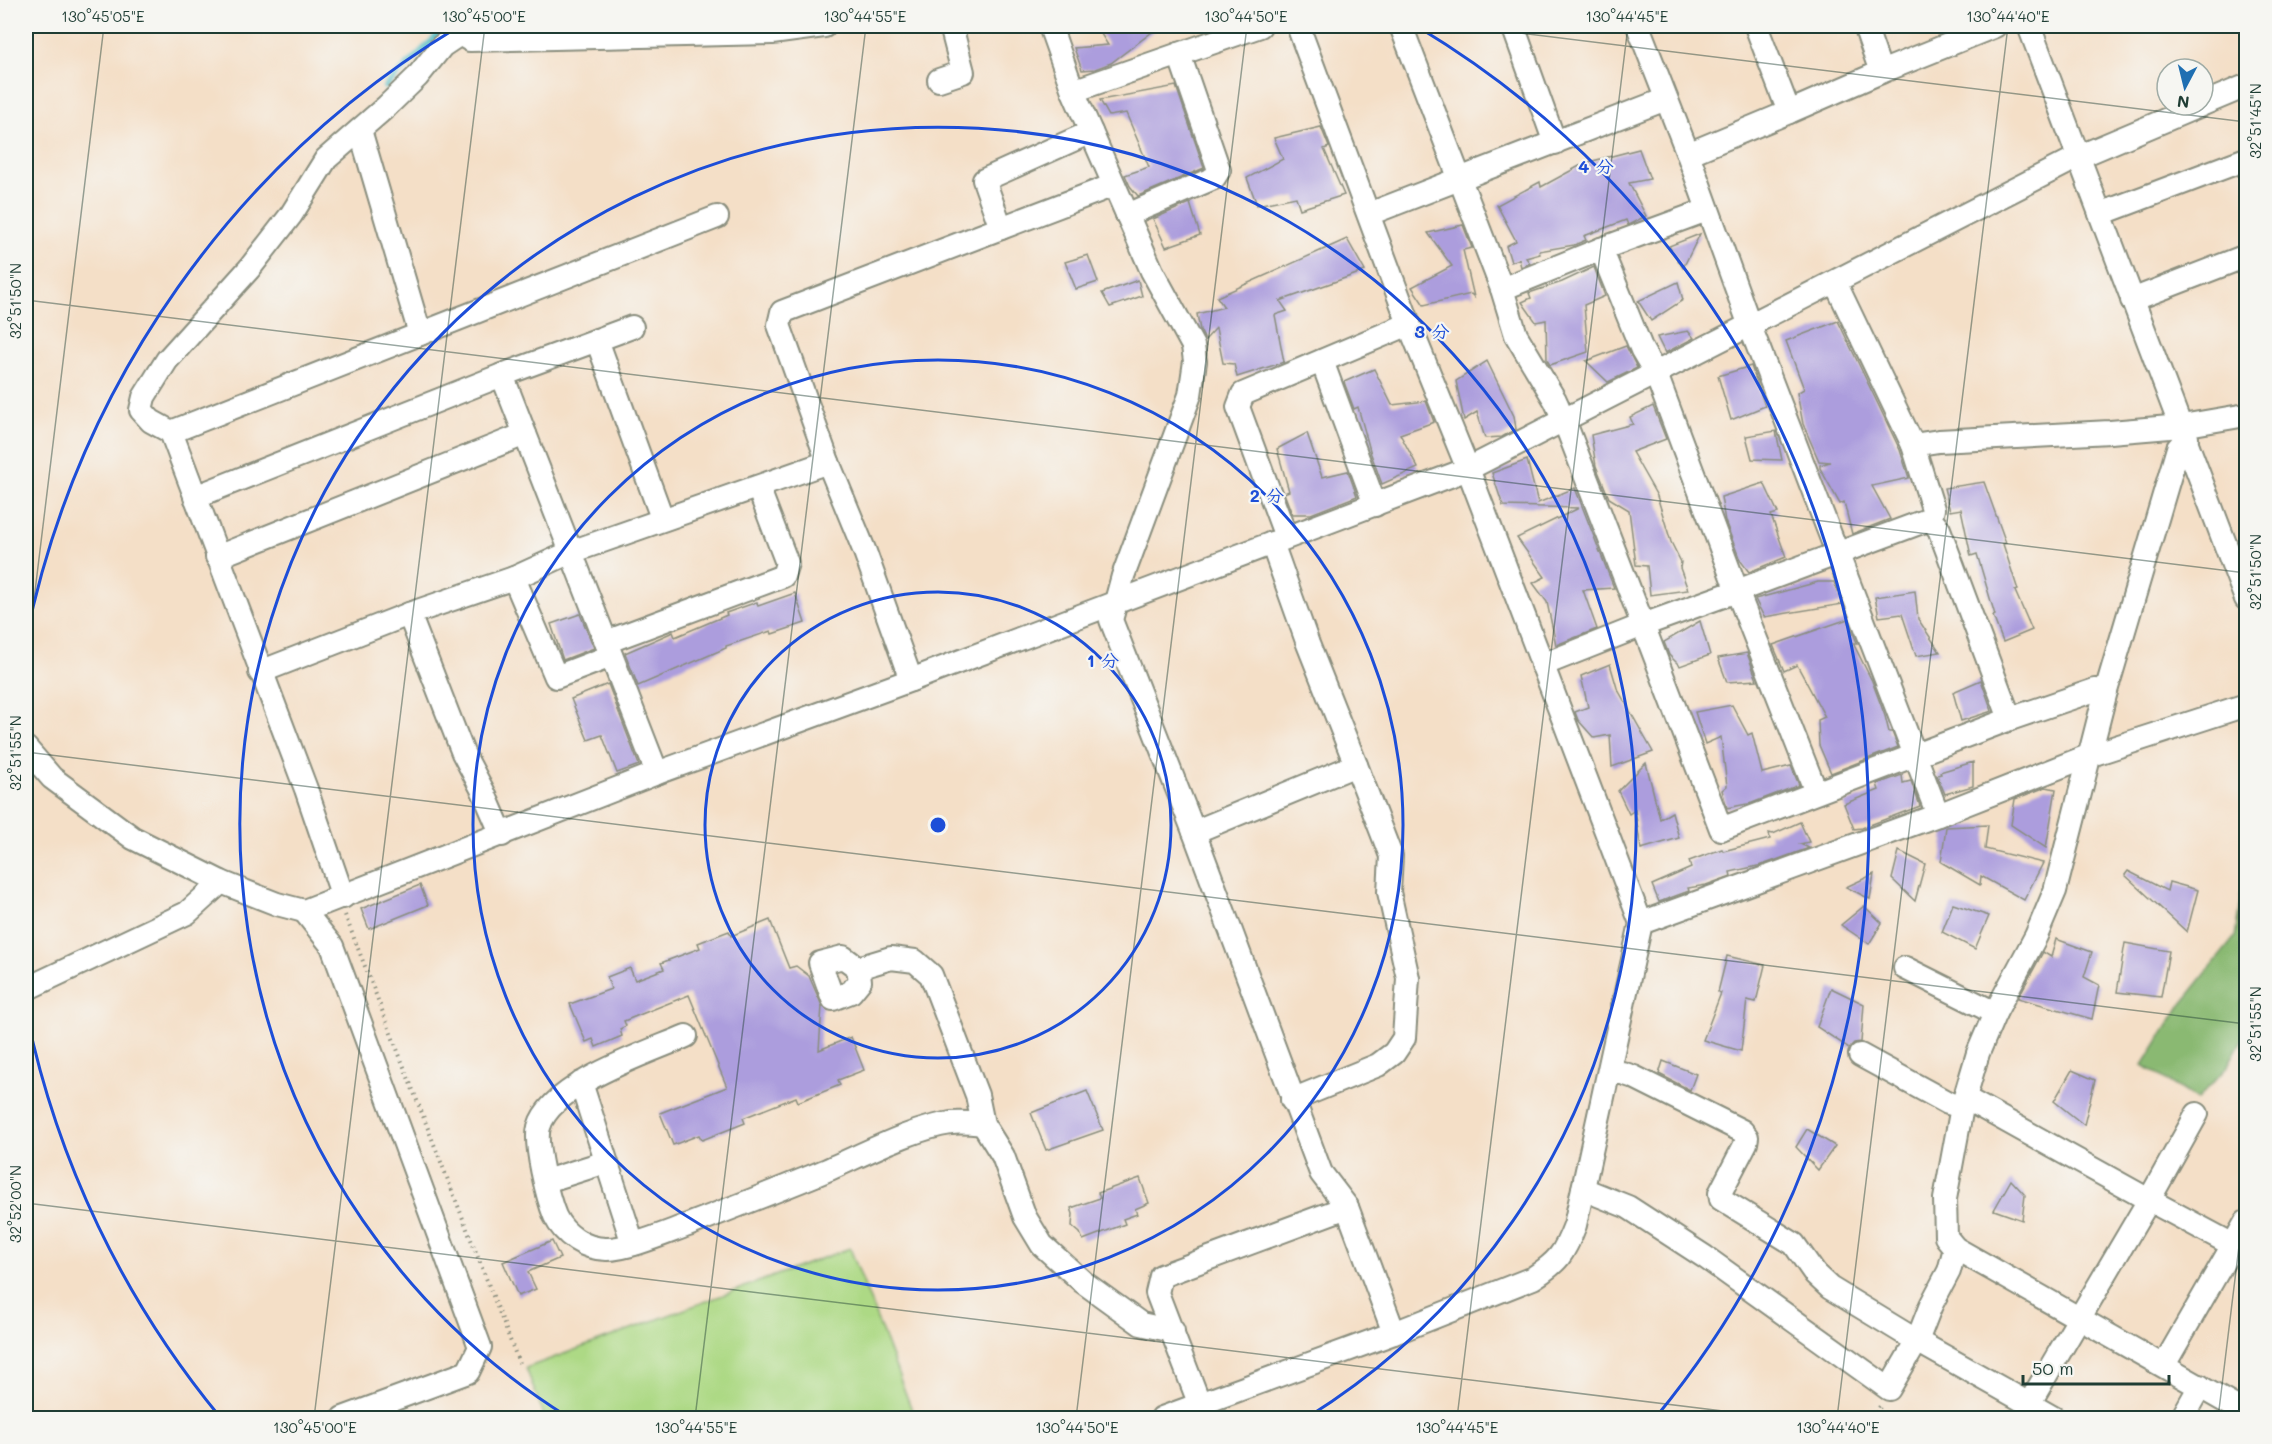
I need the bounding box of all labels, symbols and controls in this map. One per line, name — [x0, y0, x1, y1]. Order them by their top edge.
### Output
text: 130°45'05"E — [61, 6, 145, 26]
text: 130°45'00"E — [442, 6, 526, 26]
text: 130°44'55"E — [824, 6, 907, 26]
text: 130°44'50"E — [1204, 6, 1288, 26]
text: 130°44'45"E — [1586, 6, 1669, 26]
text: 130°44'40"E — [1966, 6, 2050, 26]
north arrow — [2155, 57, 2215, 117]
text: 32°51'45"N — [2245, 83, 2265, 159]
text: N — [2176, 91, 2190, 114]
text: 4 分 — [1578, 154, 1614, 178]
text: 32°51'50"N — [5, 263, 25, 339]
text: 3 分 — [1414, 319, 1450, 343]
text: 2 分 — [1250, 483, 1284, 507]
text: 32°51'50"N — [2245, 534, 2265, 610]
text: 1 分 — [1087, 648, 1119, 672]
text: 32°51'55"N — [5, 715, 25, 791]
centre of rings — [928, 815, 948, 835]
text: 32°51'55"N — [2245, 986, 2265, 1062]
text: 32°52'00"N — [5, 1165, 25, 1243]
scale bar — [2023, 1348, 2168, 1386]
text: 50 m — [2032, 1356, 2074, 1380]
text: 130°45'00"E — [273, 1417, 357, 1437]
text: 130°44'55"E — [655, 1417, 738, 1437]
text: 130°44'50"E — [1035, 1417, 1119, 1437]
text: 130°44'45"E — [1416, 1417, 1499, 1437]
text: 130°44'40"E — [1796, 1417, 1880, 1437]

